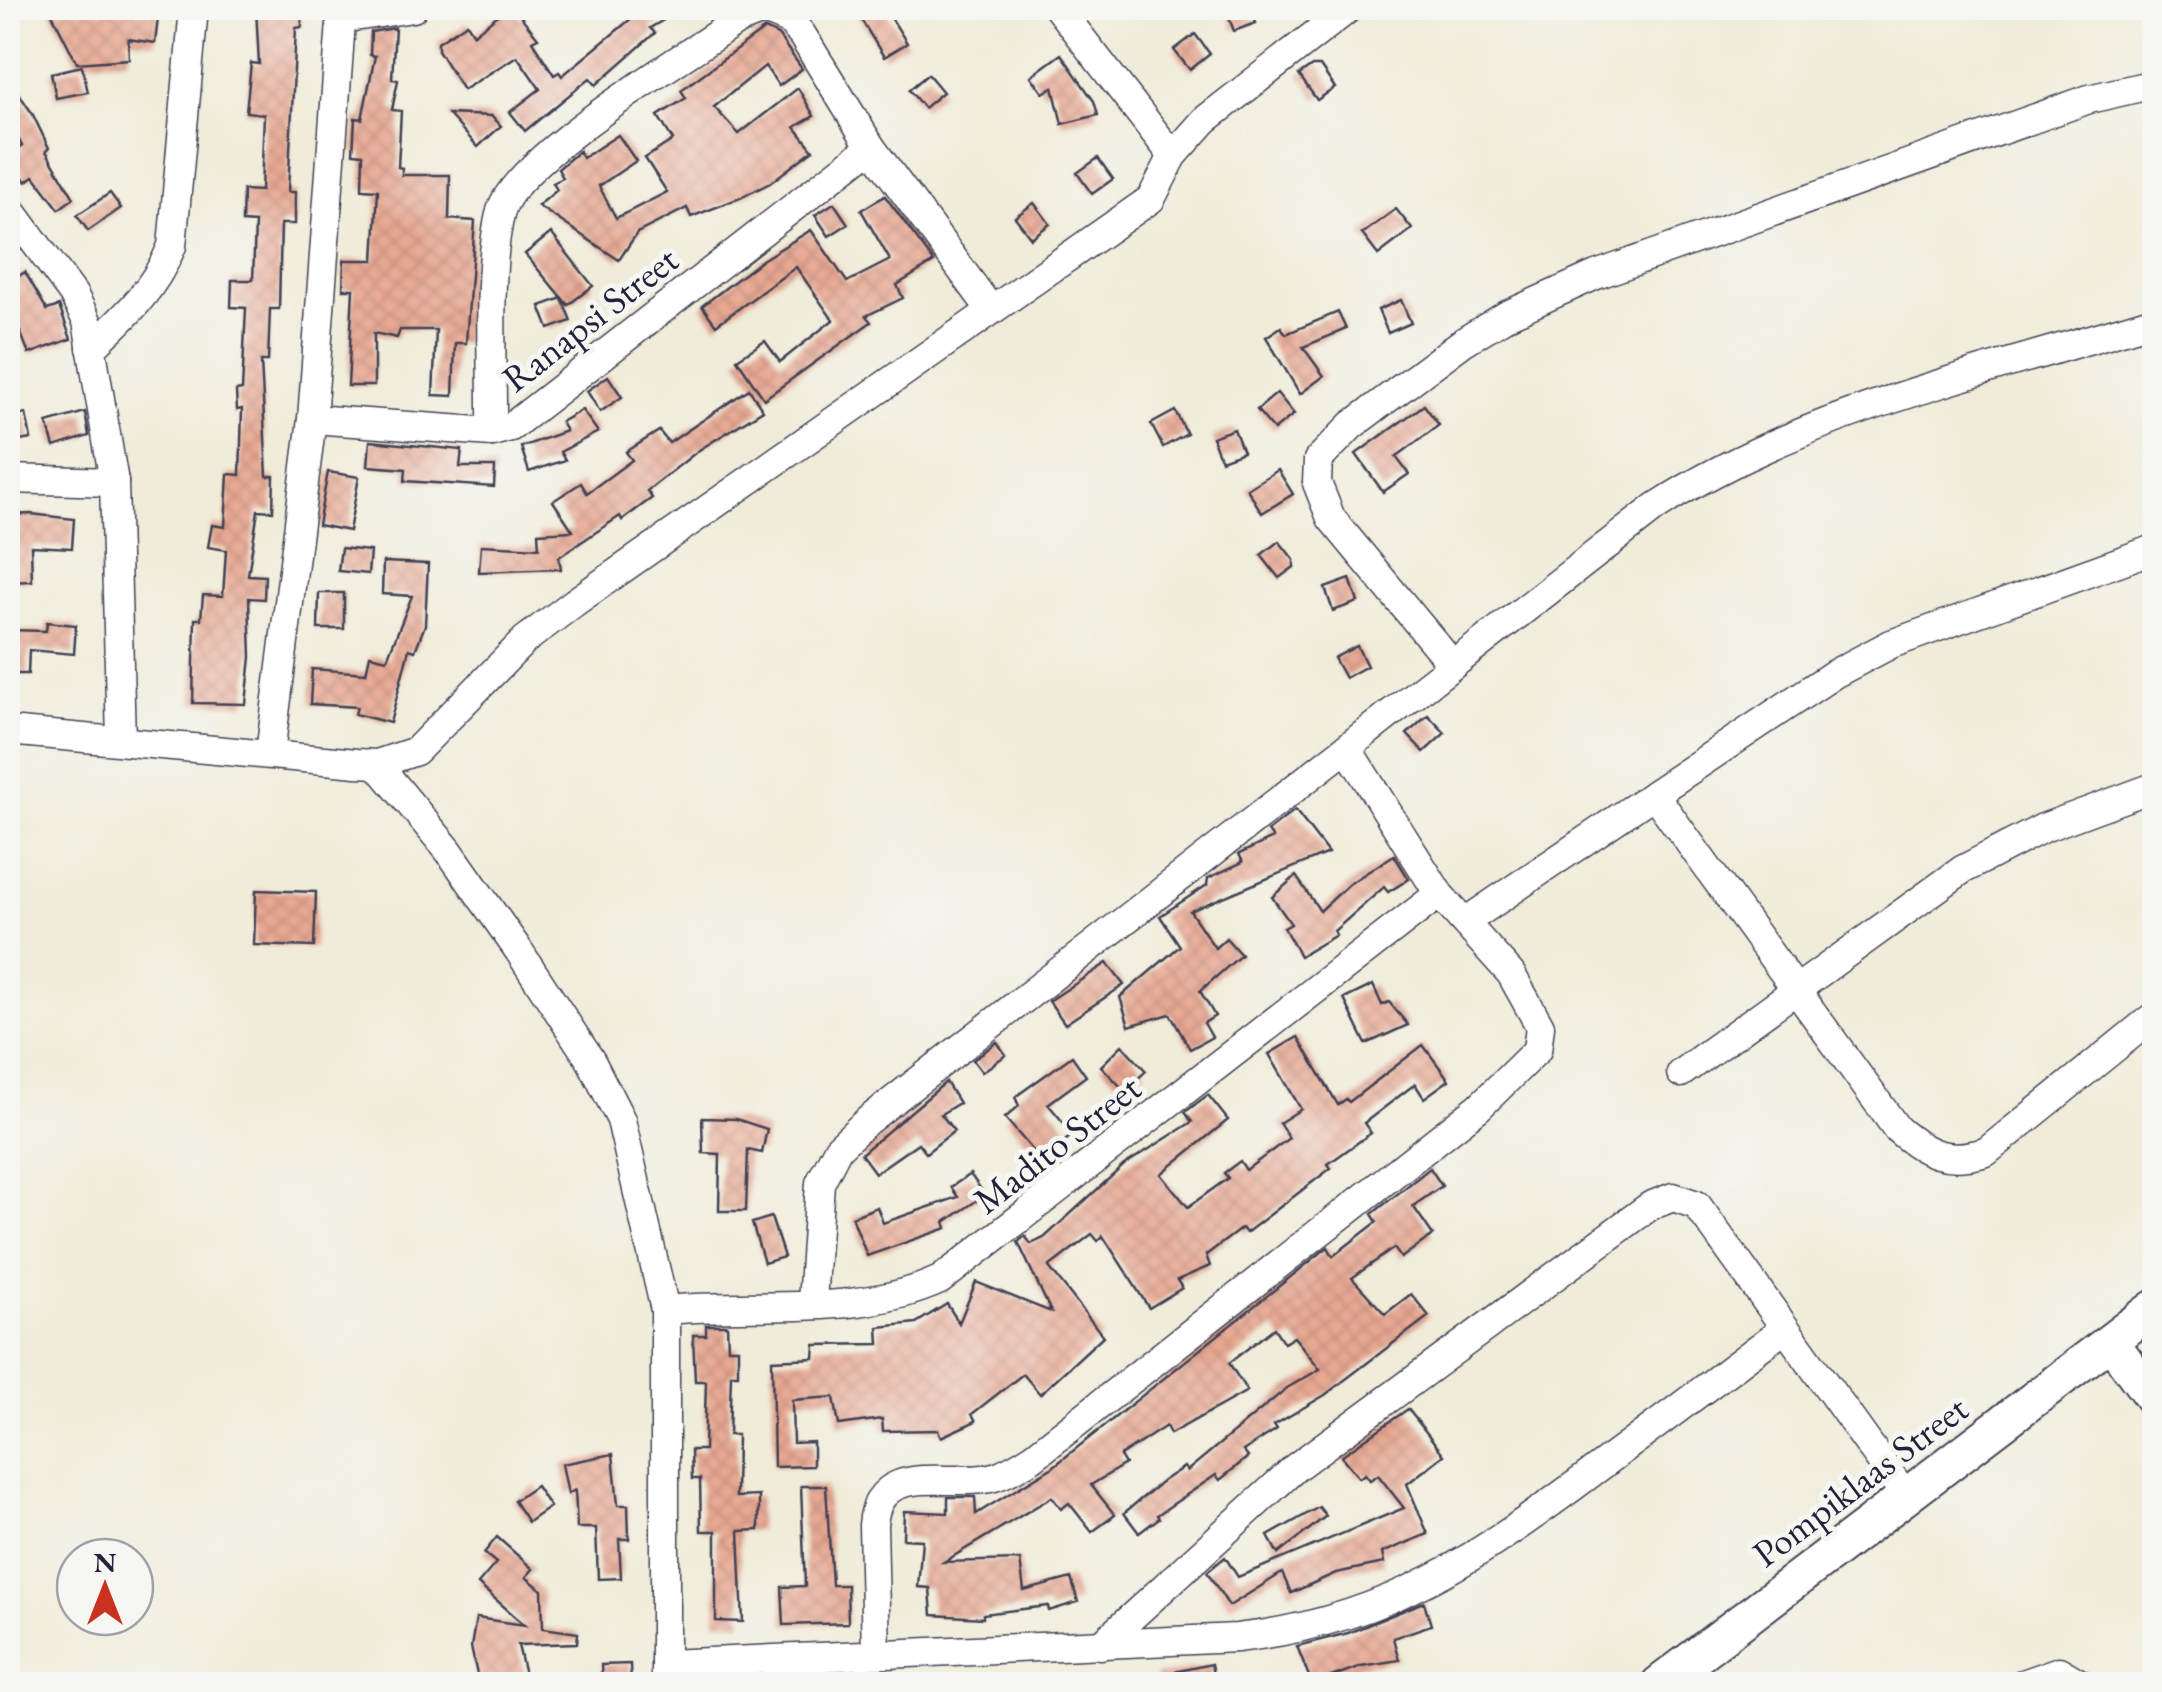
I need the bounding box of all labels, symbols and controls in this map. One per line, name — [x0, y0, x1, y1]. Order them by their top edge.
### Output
street label: Ranapsi Street — [492, 235, 688, 403]
street label: Madito Street — [963, 1063, 1150, 1224]
street label: Pompiklaas Street — [1742, 1384, 1977, 1578]
north arrow — [55, 1537, 155, 1637]
text: N — [94, 1544, 117, 1580]

